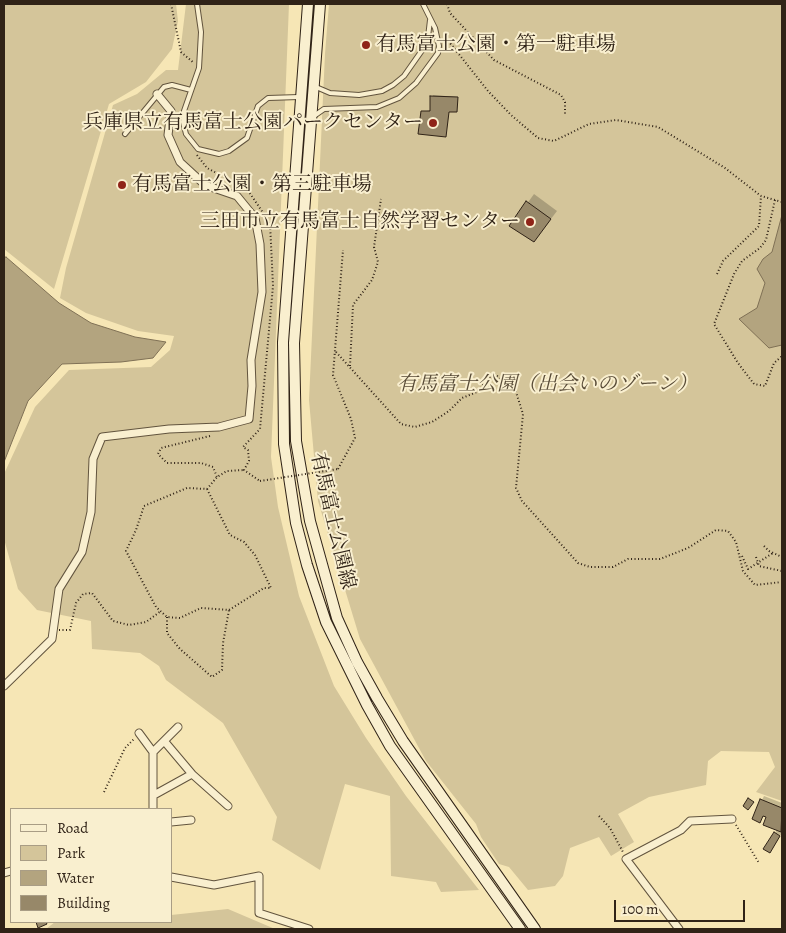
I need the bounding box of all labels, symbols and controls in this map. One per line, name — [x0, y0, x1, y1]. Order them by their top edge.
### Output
place label: 有馬富士公園・第一駐車場 — [376, 33, 616, 57]
marker: 有馬富士公園・第一駐車場 — [360, 39, 372, 51]
place label: 兵庫県立有馬富士公園パークセンター — [83, 111, 423, 135]
marker: 兵庫県立有馬富士公園パークセンター — [427, 117, 439, 129]
place label: 有馬富士公園・第三駐車場 — [132, 173, 372, 197]
marker: 有馬富士公園・第三駐車場 — [116, 179, 128, 191]
place label: 三田市立有馬富士自然学習センター — [200, 210, 520, 234]
marker: 三田市立有馬富士自然学習センター — [524, 216, 536, 228]
park label: 有馬富士公園（出会いのゾーン） — [397, 373, 697, 397]
street label: 有馬富士公園線 — [305, 450, 359, 592]
legend — [10, 808, 172, 923]
text: Road — [57, 818, 88, 838]
text: Park — [57, 843, 85, 863]
text: Water — [57, 868, 94, 888]
scale bar — [616, 890, 747, 922]
text: Building — [57, 893, 110, 913]
text: 100 m — [622, 899, 659, 919]

